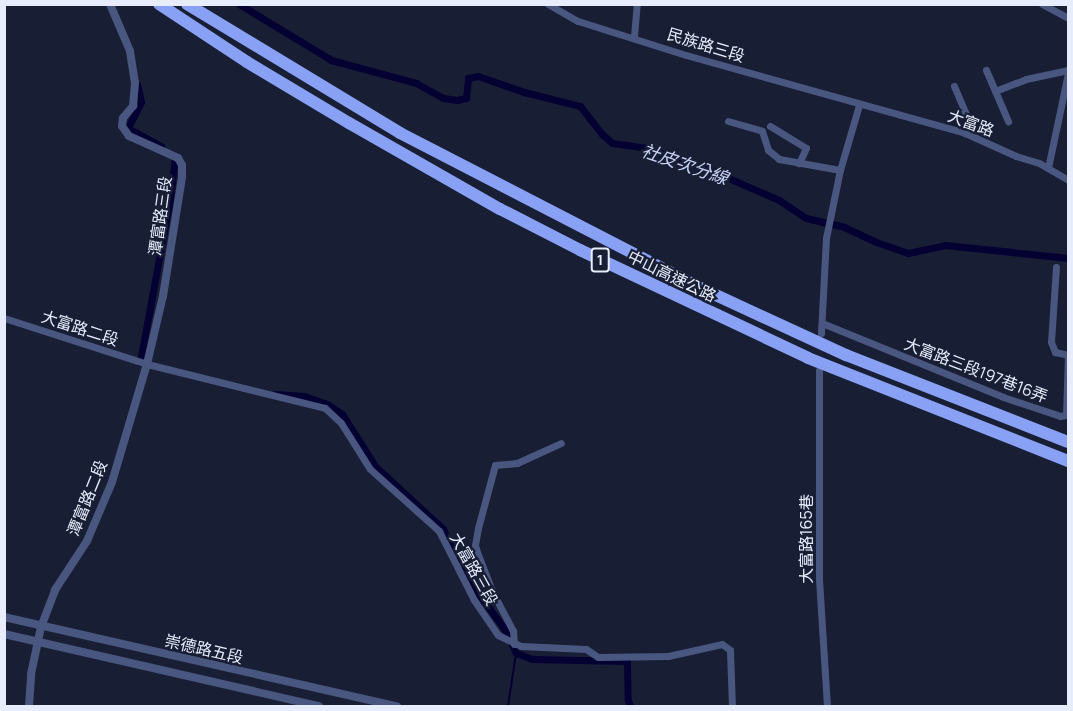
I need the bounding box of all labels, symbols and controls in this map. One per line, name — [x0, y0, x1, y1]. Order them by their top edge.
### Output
street label: 民族路三段 — [665, 24, 747, 66]
street label: 大富路 — [945, 106, 997, 140]
water label: 社皮次分線 — [639, 139, 731, 189]
street label: 潭富路三段 — [145, 175, 175, 257]
street label: 中山高速公路 — [625, 246, 719, 306]
road number: 1 — [590, 248, 610, 272]
street label: 大富路二段 — [39, 307, 121, 349]
street label: 大富路三段197巷16弄 — [902, 334, 1050, 406]
street label: 潭富路二段 — [63, 457, 111, 539]
street label: 大富路165巷 — [796, 494, 816, 584]
street label: 大富路三段 — [446, 529, 502, 609]
street label: 崇德路五段 — [163, 631, 245, 667]

